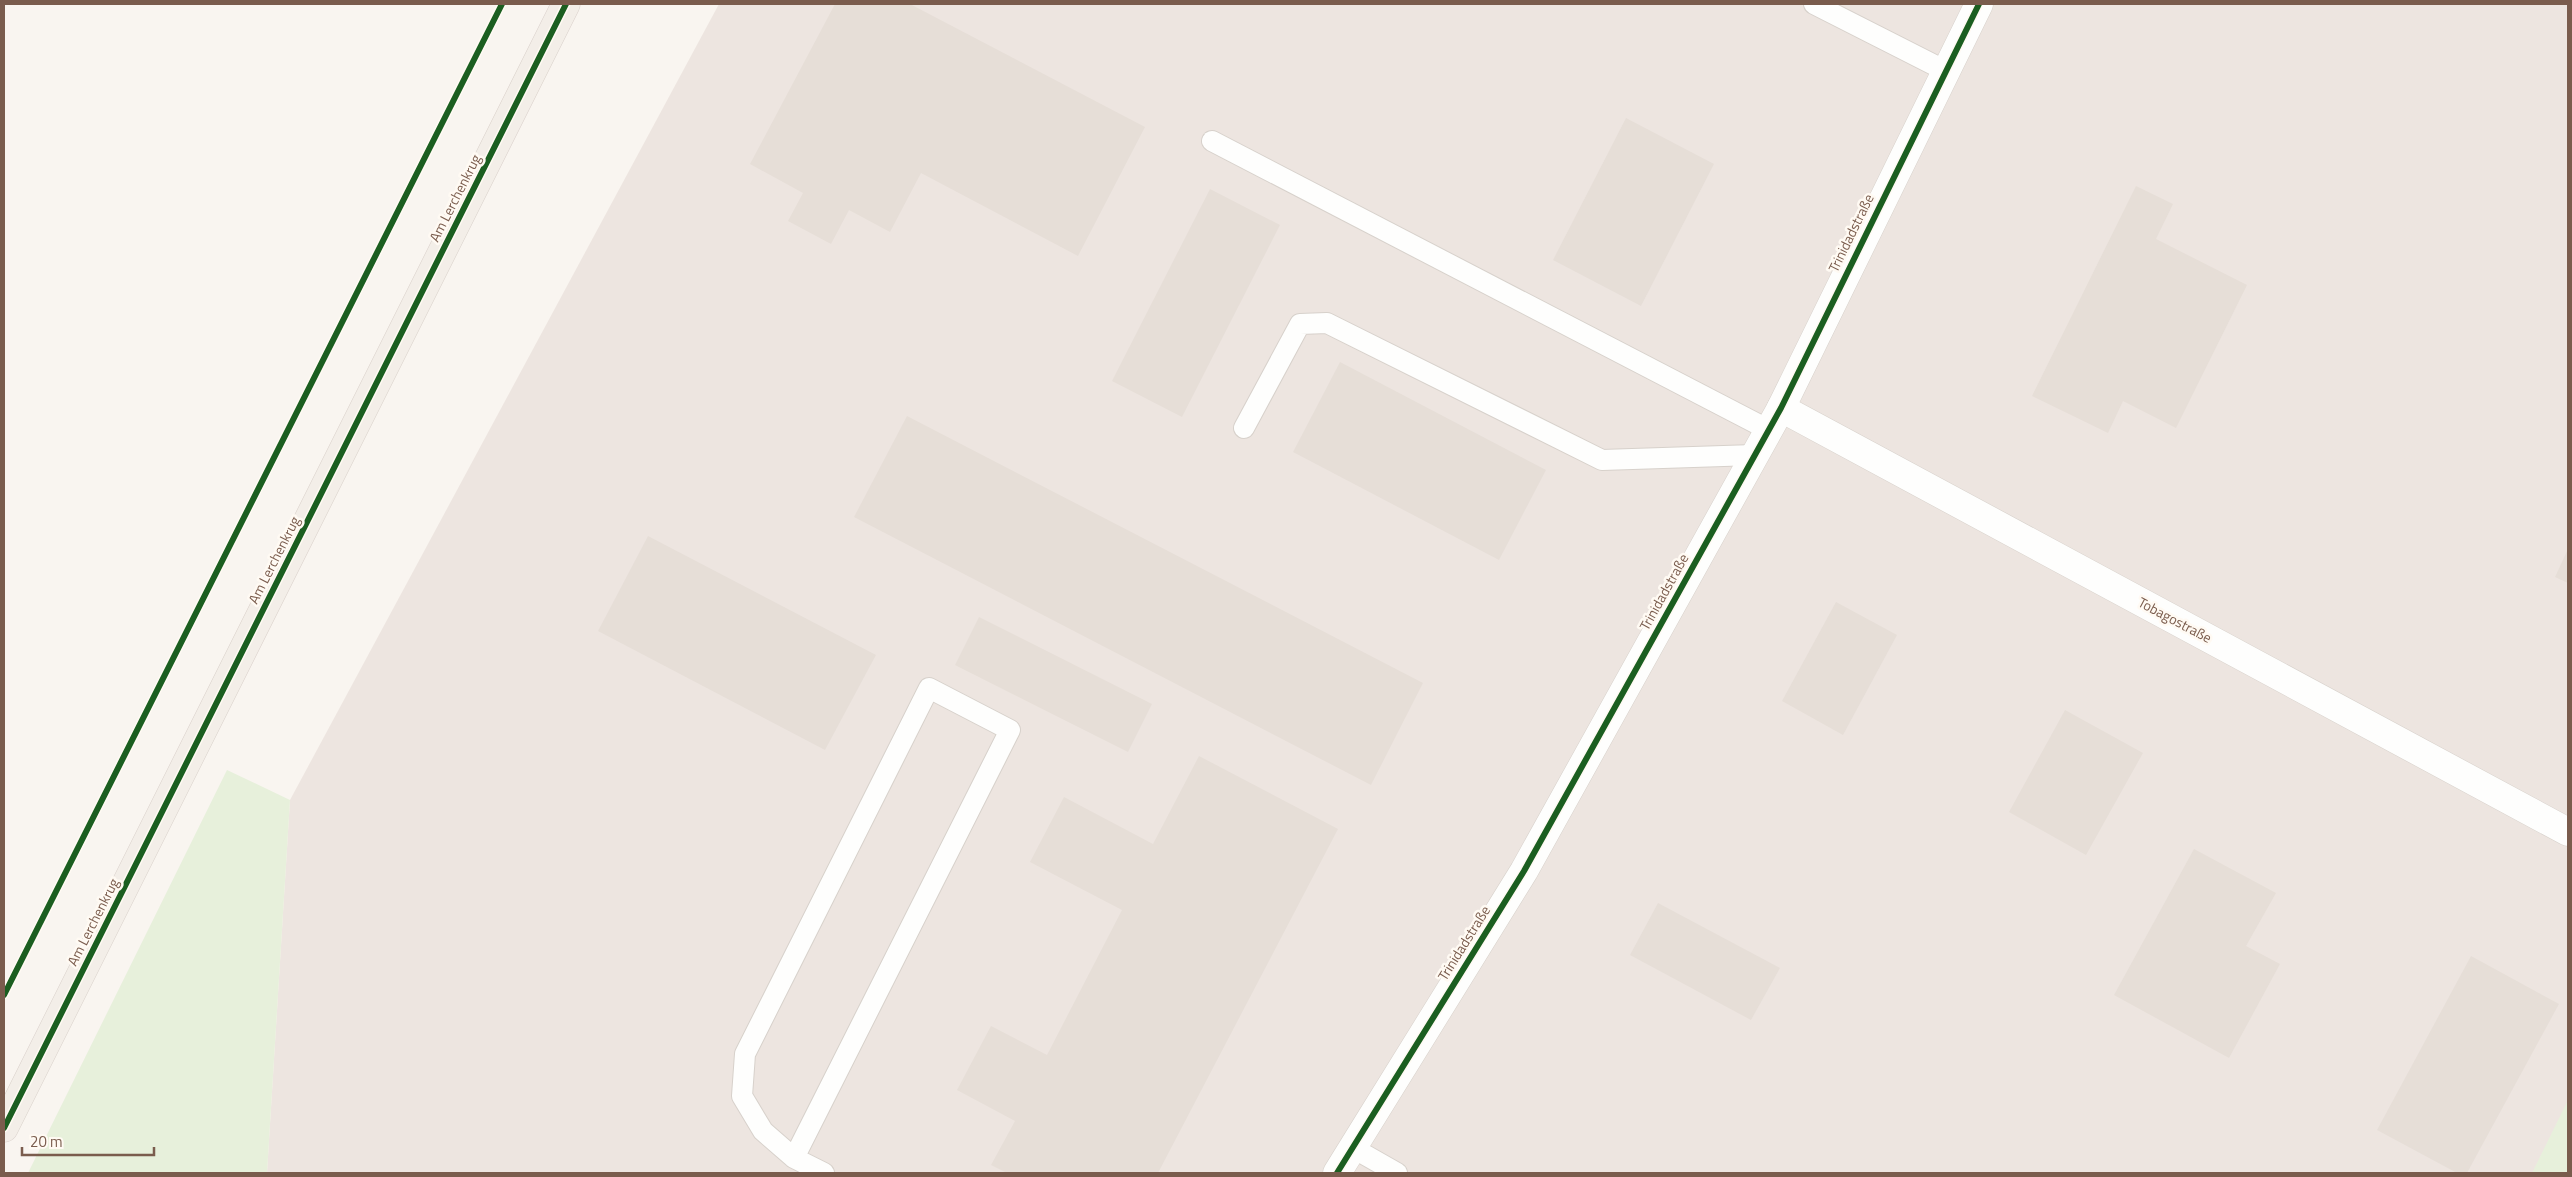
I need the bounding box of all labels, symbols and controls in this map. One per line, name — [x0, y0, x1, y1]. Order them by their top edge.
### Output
street label: Am Lerchenkrug — [423, 150, 486, 245]
street label: Trinidadstraße — [1823, 190, 1879, 276]
street label: Am Lerchenkrug — [242, 512, 305, 607]
street label: Trinidadstraße — [1634, 550, 1693, 634]
street label: Tobagostraße — [2135, 591, 2216, 648]
street label: Am Lerchenkrug — [61, 874, 124, 969]
street label: Trinidadstraße — [1432, 901, 1495, 984]
scale bar — [22, 1124, 155, 1156]
text: 20 m — [30, 1130, 63, 1153]

